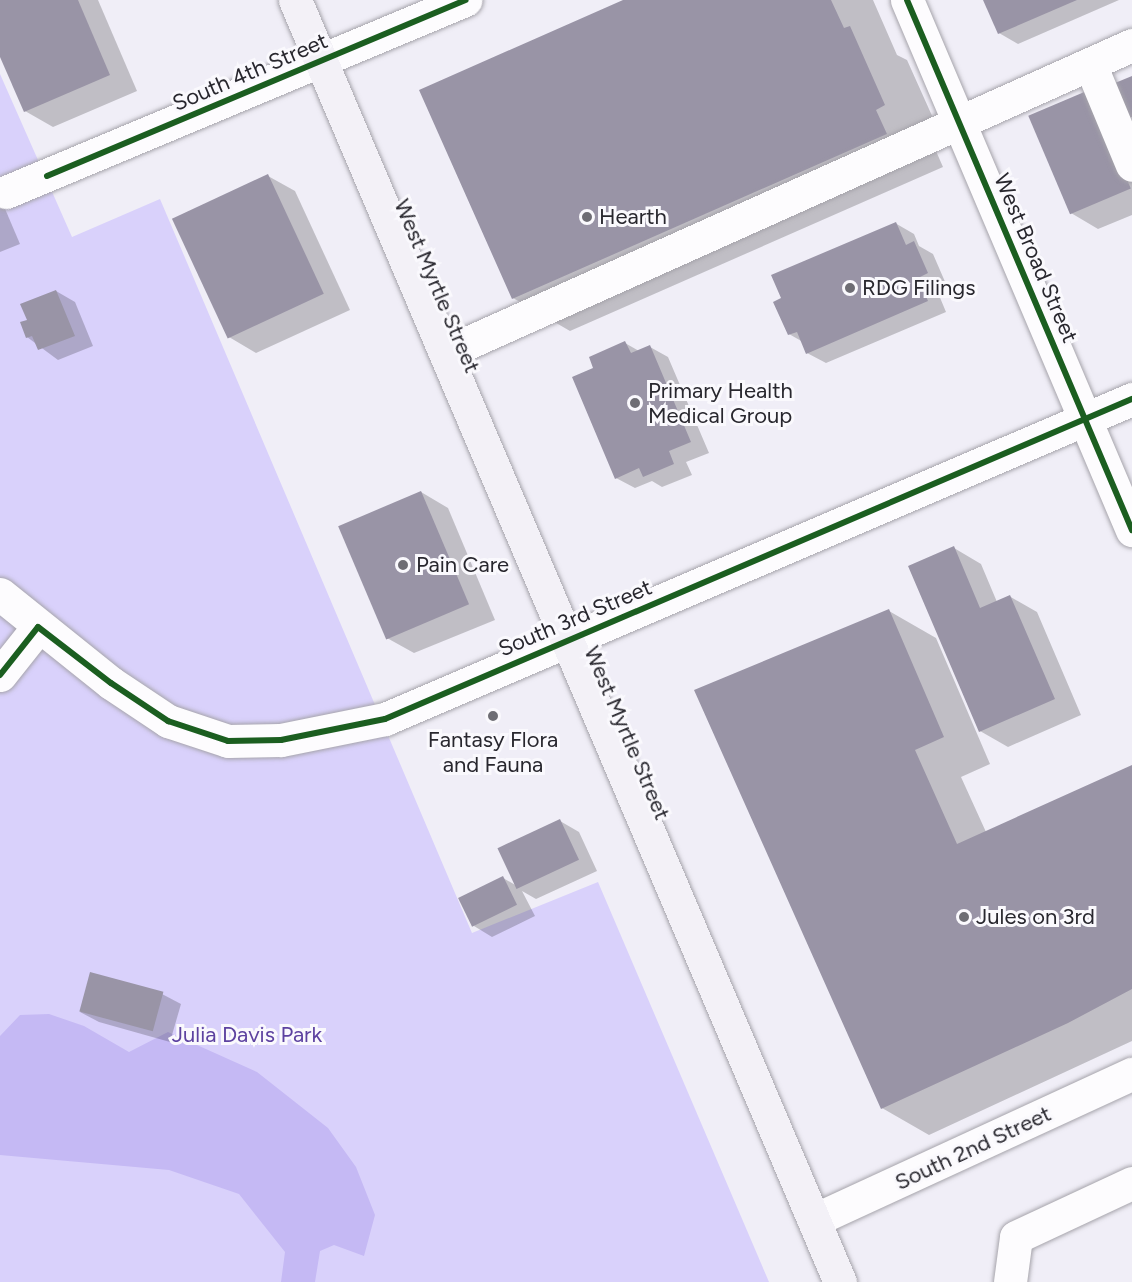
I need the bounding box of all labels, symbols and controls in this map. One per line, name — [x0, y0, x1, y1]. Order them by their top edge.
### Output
street label: South 4th Street — [169, 27, 331, 117]
street label: West Broad Street — [988, 170, 1084, 346]
street label: West Myrtle Street — [388, 195, 486, 377]
place label: Hearth — [599, 204, 667, 230]
marker: Hearth — [580, 210, 594, 224]
place label: RDG Filings — [862, 275, 975, 301]
marker: RDG Filings — [843, 281, 857, 295]
place label: Primary Health Medical Group — [648, 377, 793, 428]
marker: Primary Health Medical Group — [626, 394, 644, 412]
place label: Pain Care — [416, 552, 509, 578]
marker: Pain Care — [394, 556, 412, 574]
street label: South 3rd Street — [494, 574, 656, 662]
street label: West Myrtle Street — [578, 642, 676, 824]
marker: Fantasy Flora and Fauna — [486, 709, 500, 723]
place label: Fantasy Flora and Fauna — [428, 726, 558, 778]
place label: Jules on 3rd — [976, 904, 1095, 930]
marker: Jules on 3rd — [957, 910, 971, 924]
park label: Julia Davis Park — [172, 1022, 322, 1048]
street label: South 2nd Street — [891, 1100, 1055, 1196]

